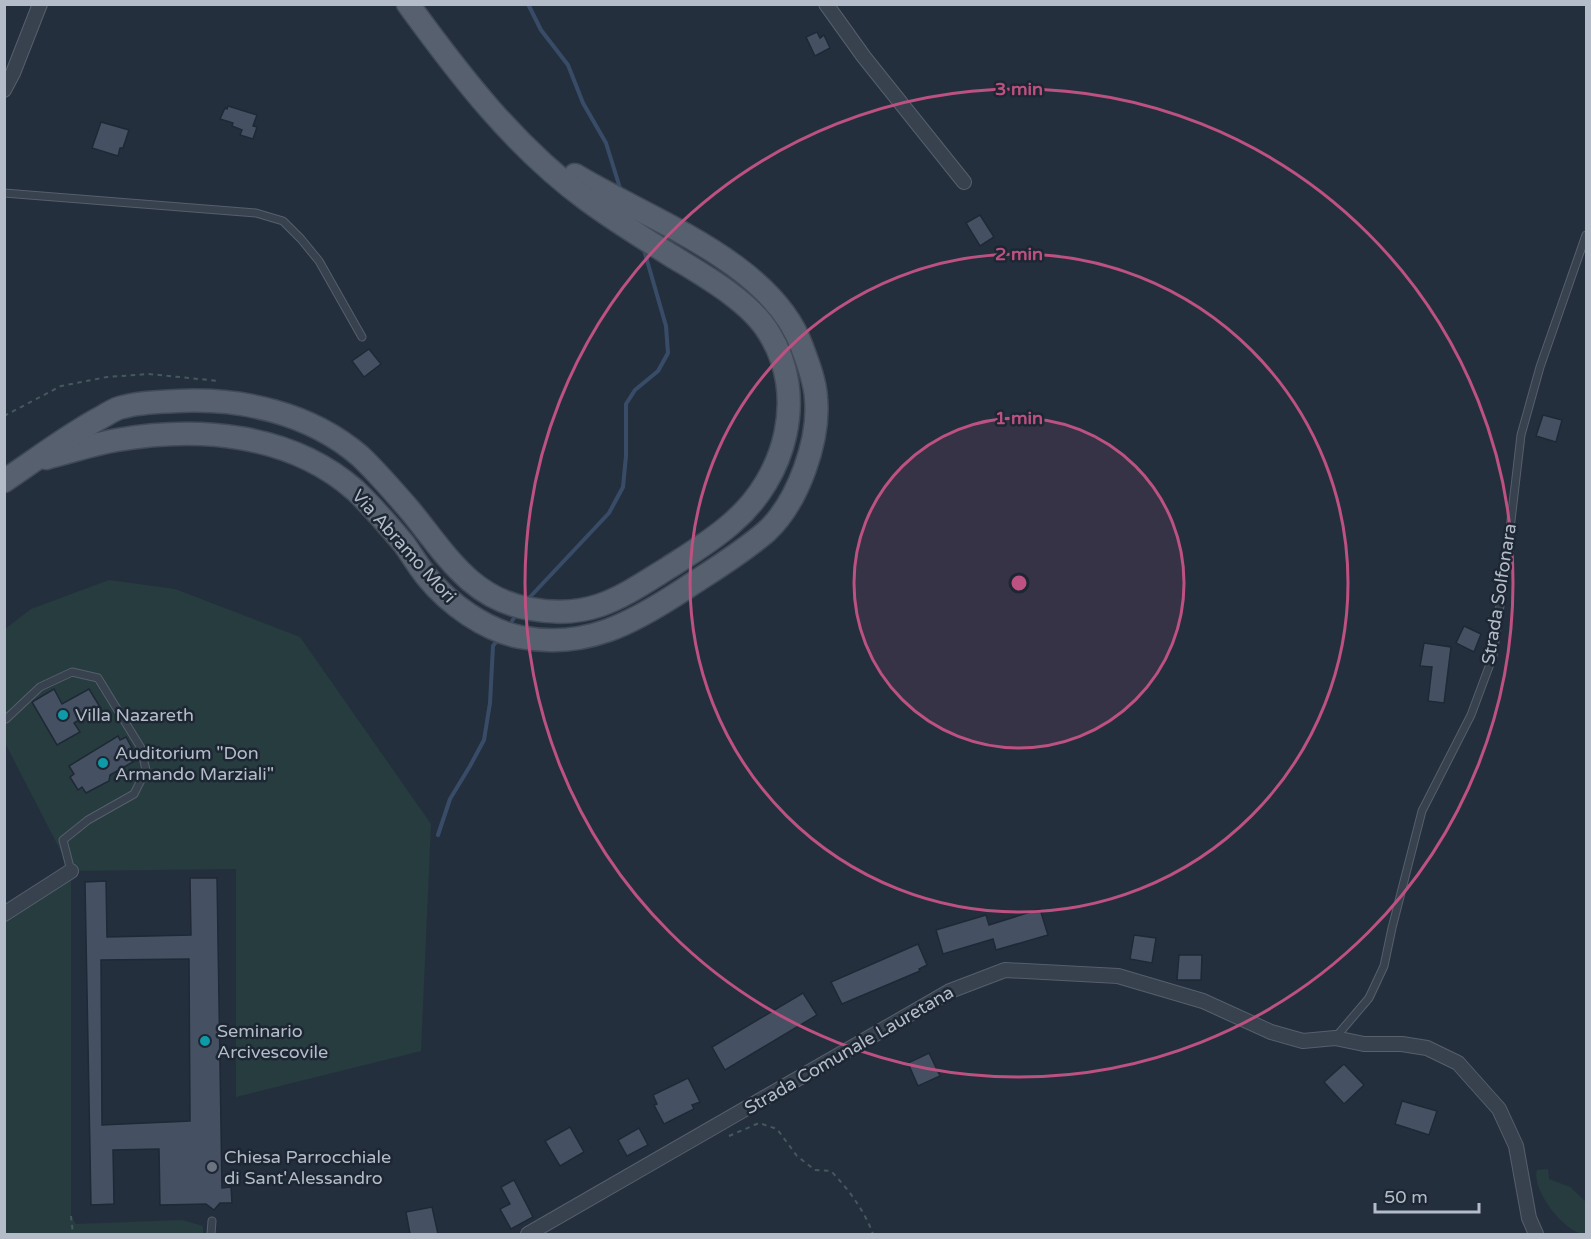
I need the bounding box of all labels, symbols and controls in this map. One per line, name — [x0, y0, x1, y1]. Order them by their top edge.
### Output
text: 3 min — [995, 78, 1043, 100]
text: 2 min — [995, 243, 1043, 265]
text: 1 min — [995, 407, 1043, 429]
street label: Via Abramo Mori — [347, 485, 461, 607]
street label: Strada Solfonara — [1477, 522, 1521, 666]
centre of rings — [1009, 573, 1029, 593]
place label: Villa Nazareth — [75, 704, 194, 726]
marker: Villa Nazareth — [56, 708, 70, 722]
place label: Auditorium "Don Armando Marziali" — [115, 742, 274, 785]
marker: Auditorium "Don Armando Marziali" — [96, 756, 110, 770]
street label: Strada Comunale Lauretana — [740, 981, 958, 1119]
place label: Seminario Arcivescovile — [217, 1020, 328, 1063]
marker: Seminario Arcivescovile — [198, 1034, 212, 1048]
place label: Chiesa Parrocchiale di Sant'Alessandro — [224, 1146, 391, 1189]
marker: Chiesa Parrocchiale di Sant'Alessandro — [205, 1160, 219, 1174]
scale bar — [1375, 1176, 1478, 1214]
text: 50 m — [1384, 1186, 1428, 1208]

